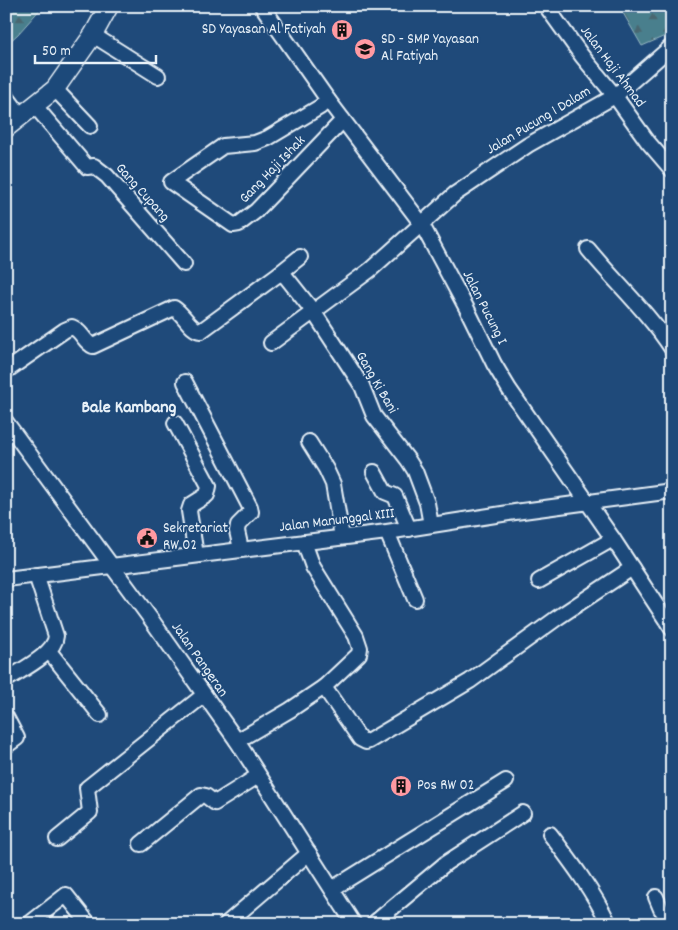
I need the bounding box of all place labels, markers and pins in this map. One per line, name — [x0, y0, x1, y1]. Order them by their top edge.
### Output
building icon: SD Yayasan Al Fatiyah — [330, 18, 354, 42]
place label: SD Yayasan Al Fatiyah — [202, 19, 326, 41]
place label: SD - SMP Yayasan Al Fatiyah — [381, 29, 479, 68]
school or university icon: SD - SMP Yayasan Al Fatiyah — [353, 37, 377, 61]
place label: Sekretariat RW 02 — [163, 518, 228, 557]
public building icon: Sekretariat RW 02 — [135, 526, 159, 550]
building icon: Pos RW 02 — [389, 774, 413, 798]
place label: Pos RW 02 — [417, 775, 474, 797]

